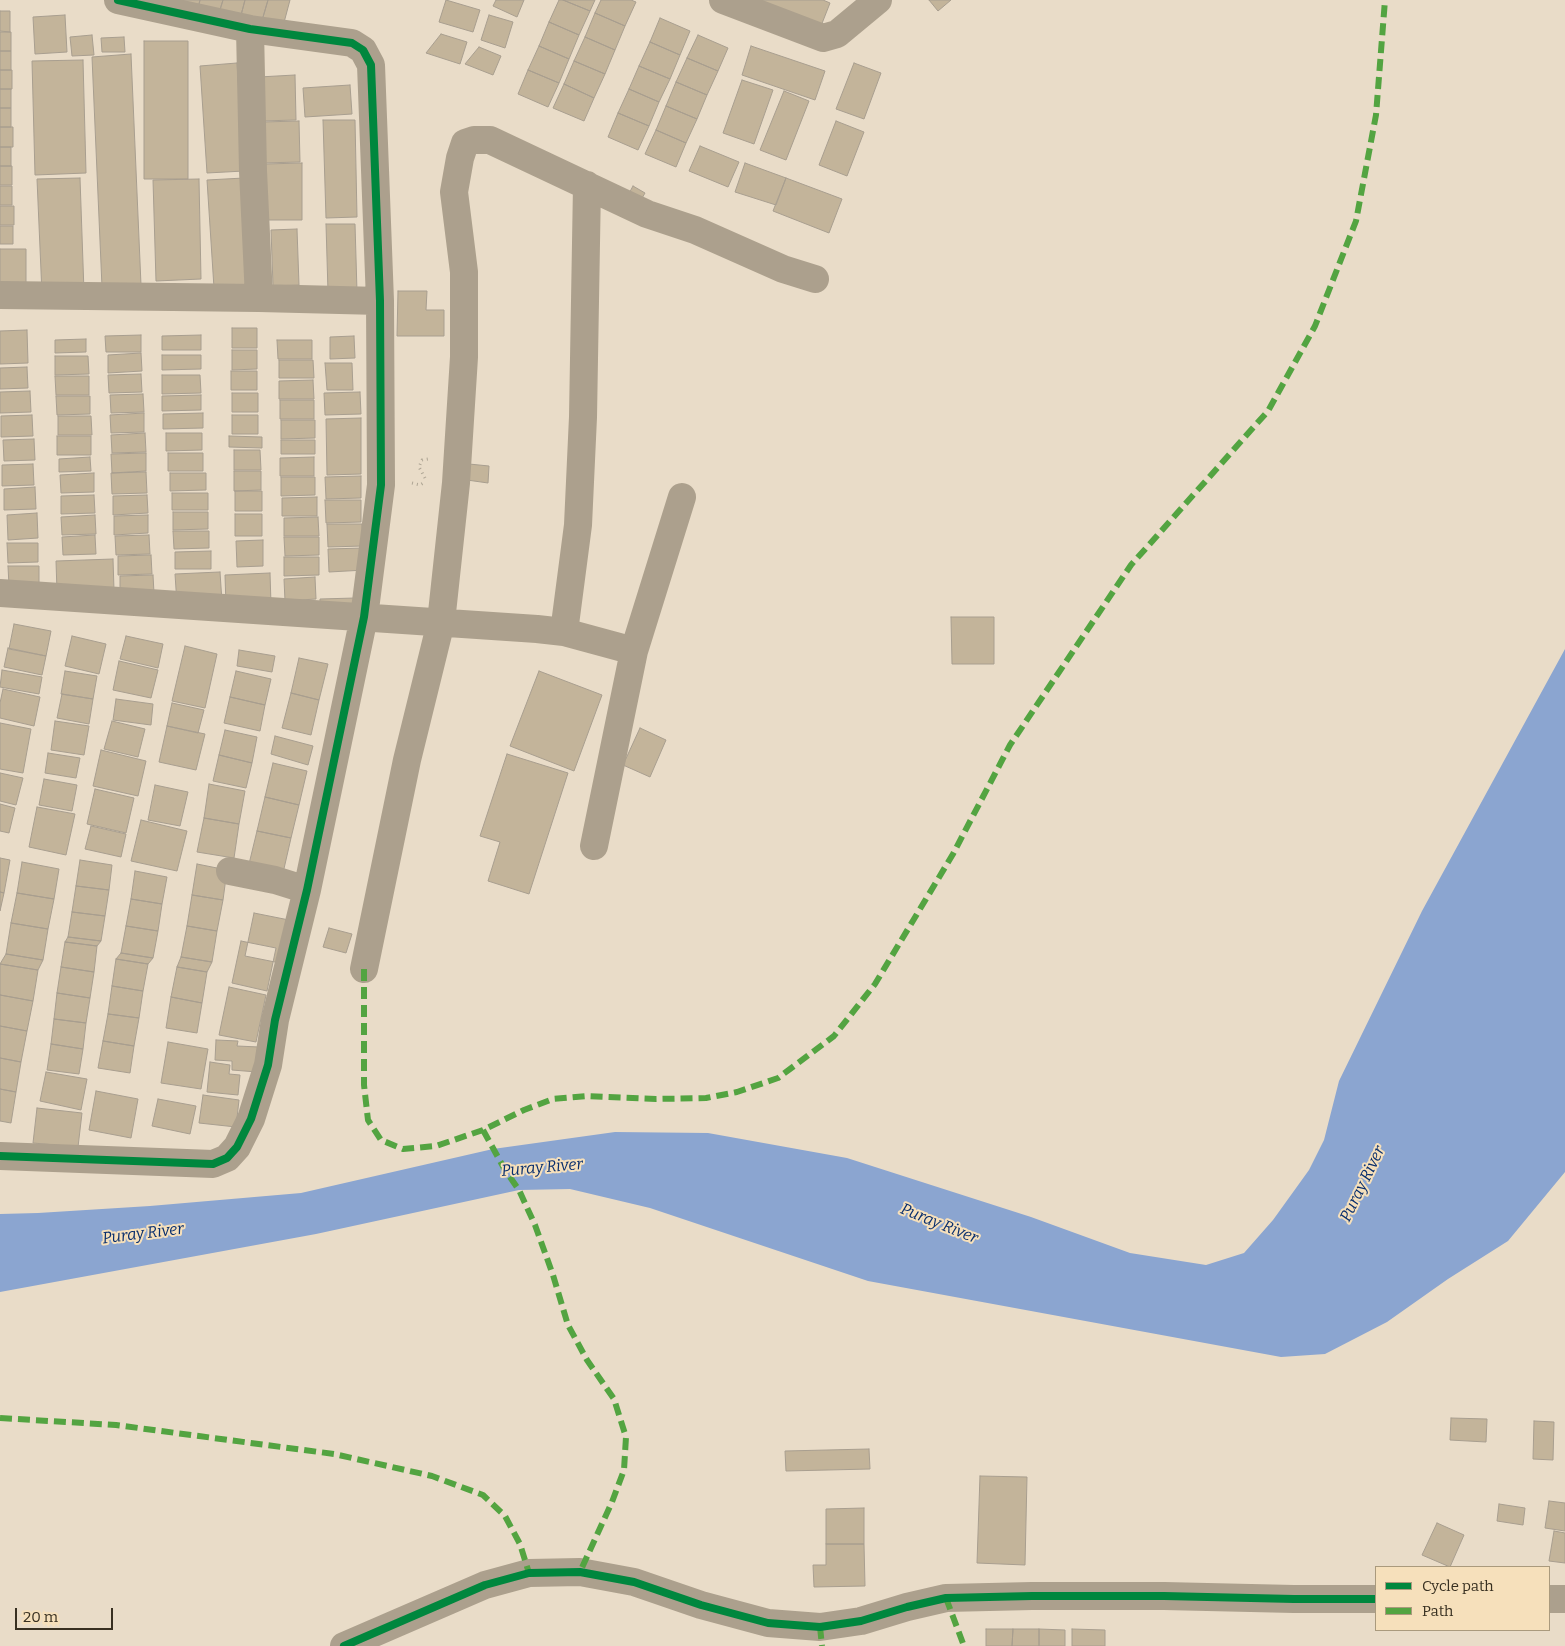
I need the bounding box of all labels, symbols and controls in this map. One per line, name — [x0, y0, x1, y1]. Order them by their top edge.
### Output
water label: Puray River — [1336, 1143, 1390, 1225]
water label: Puray River — [500, 1155, 584, 1181]
water label: Puray River — [897, 1200, 981, 1248]
water label: Puray River — [101, 1219, 185, 1249]
legend — [1375, 1566, 1550, 1631]
text: Cycle path — [1422, 1577, 1494, 1595]
scale bar — [18, 1598, 115, 1630]
text: Path — [1422, 1602, 1453, 1620]
text: 20 m — [23, 1608, 58, 1626]

